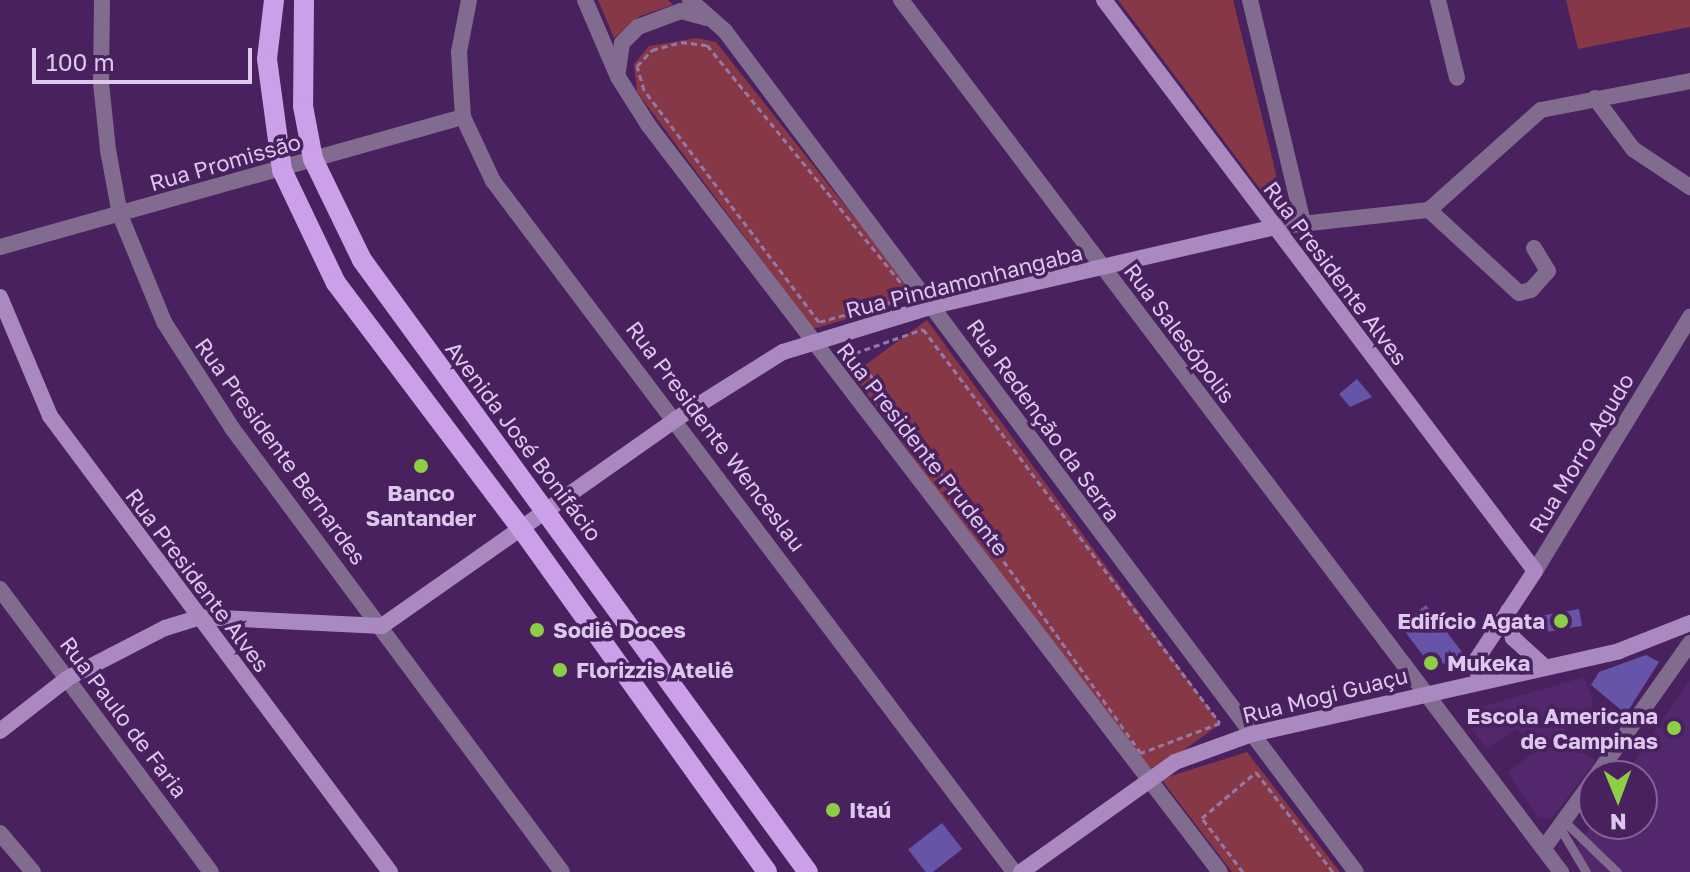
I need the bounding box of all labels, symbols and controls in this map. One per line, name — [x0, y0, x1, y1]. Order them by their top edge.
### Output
scale bar — [36, 32, 256, 82]
text: 100 m — [46, 47, 115, 76]
street label: Rua Promissão — [146, 128, 304, 196]
street label: Rua Presidente Alves — [1258, 176, 1414, 370]
street label: Rua Pindamonhangaba — [843, 239, 1085, 323]
street label: Rua Salesópolis — [1119, 258, 1241, 408]
street label: Rua Redenção da Serra — [962, 314, 1126, 526]
street label: Rua Presidente Wenceslau — [621, 316, 811, 556]
street label: Rua Presidente Bernardes — [190, 332, 372, 570]
street label: Avenida José Bonifácio — [440, 336, 608, 546]
street label: Rua Presidente Prudente — [832, 337, 1014, 561]
street label: Rua Morro Agudo — [1523, 368, 1639, 538]
marker: Banco Santander — [412, 457, 430, 475]
place label: Banco Santander — [366, 479, 476, 530]
street label: Rua Presidente Alves — [120, 483, 276, 677]
place label: Edifício Agata — [1397, 608, 1545, 634]
marker: Edifício Agata — [1552, 612, 1570, 630]
place label: Sodiê Doces — [553, 617, 686, 643]
marker: Sodiê Doces — [528, 621, 546, 639]
street label: Rua Paulo de Faria — [55, 631, 193, 803]
place label: Mukeka — [1447, 650, 1530, 676]
marker: Mukeka — [1422, 654, 1440, 672]
place label: Florizzis Ateliê — [576, 657, 734, 683]
marker: Florizzis Ateliê — [551, 661, 569, 679]
street label: Rua Mogi Guaçu — [1240, 662, 1410, 728]
place label: Escola Americana de Campinas — [1467, 702, 1658, 754]
marker: Escola Americana de Campinas — [1665, 719, 1683, 737]
north arrow — [1578, 760, 1658, 840]
place label: Itaú — [849, 797, 891, 823]
marker: Itaú — [824, 801, 842, 819]
text: N — [1610, 809, 1627, 836]

